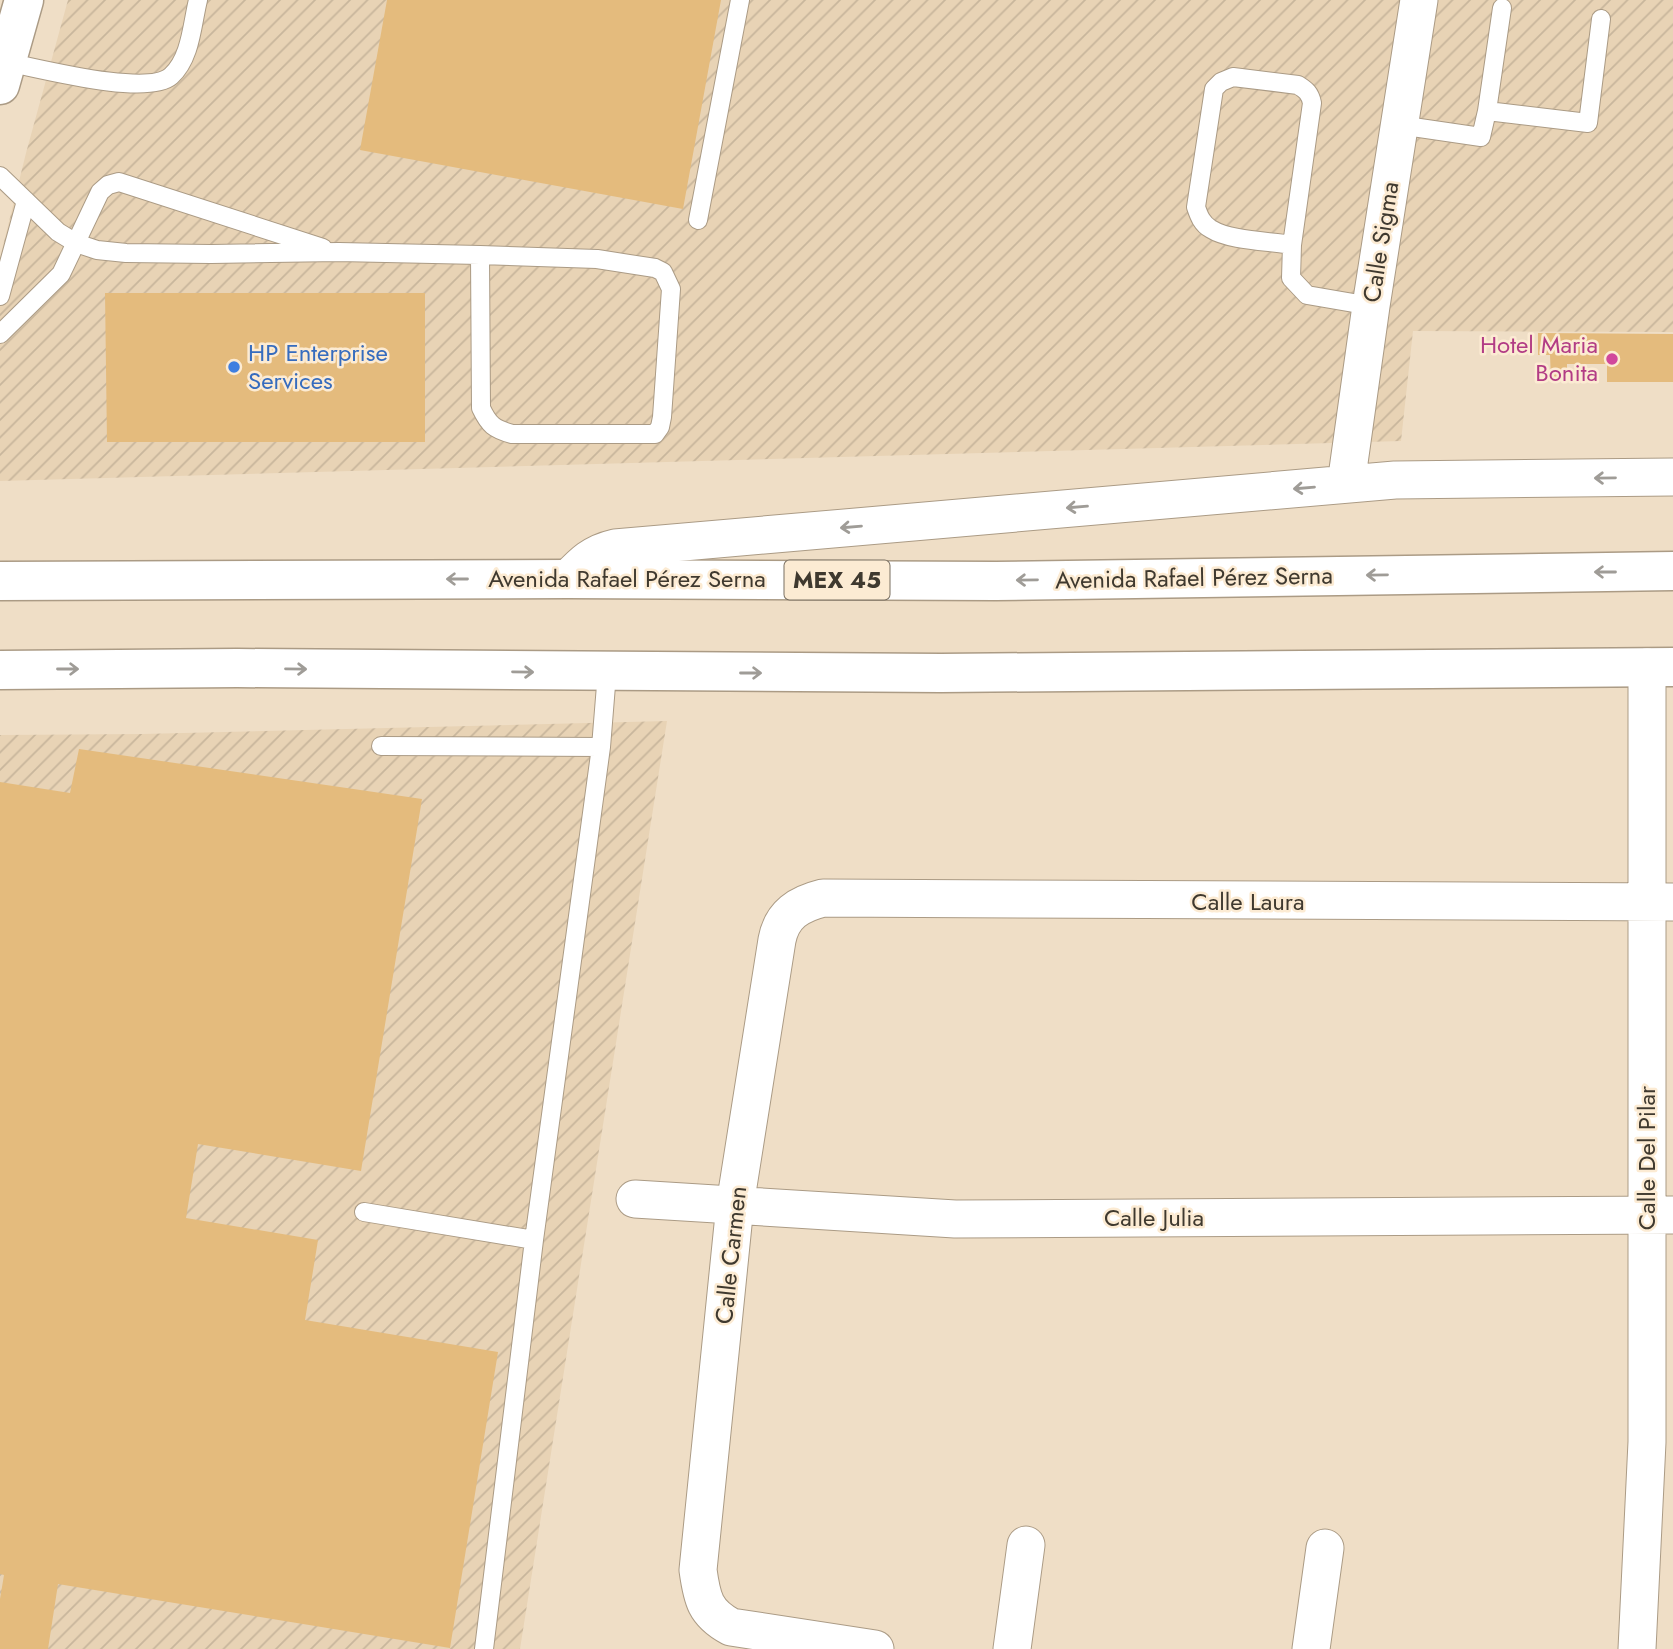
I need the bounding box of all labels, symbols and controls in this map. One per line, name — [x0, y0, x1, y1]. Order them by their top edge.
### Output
street label: Calle Sigma — [1354, 179, 1407, 305]
place label: Hotel Maria Bonita — [1480, 327, 1598, 390]
place label: HP Enterprise Services — [248, 335, 388, 398]
marker: Hotel Maria Bonita — [1604, 351, 1620, 367]
marker: HP Enterprise Services — [226, 359, 242, 375]
one-way arrow — [1594, 471, 1617, 484]
one-way arrow — [1293, 482, 1316, 495]
one-way arrow — [1067, 501, 1089, 514]
one-way arrow — [840, 521, 863, 534]
street label: Avenida Rafael Pérez Serna — [1055, 558, 1333, 597]
road number: MEX 45 — [784, 560, 890, 600]
street label: Avenida Rafael Pérez Serna — [488, 561, 766, 596]
one-way arrow — [1594, 565, 1617, 579]
one-way arrow — [1366, 568, 1389, 582]
one-way arrow — [446, 572, 469, 586]
one-way arrow — [1016, 573, 1039, 587]
one-way arrow — [284, 662, 307, 676]
one-way arrow — [56, 663, 79, 676]
one-way arrow — [511, 665, 534, 678]
one-way arrow — [739, 666, 762, 680]
street label: Calle Laura — [1191, 884, 1305, 919]
street label: Calle Del Pilar — [1629, 1085, 1664, 1230]
street label: Calle Carmen — [706, 1184, 755, 1326]
street label: Calle Julia — [1104, 1200, 1204, 1235]

